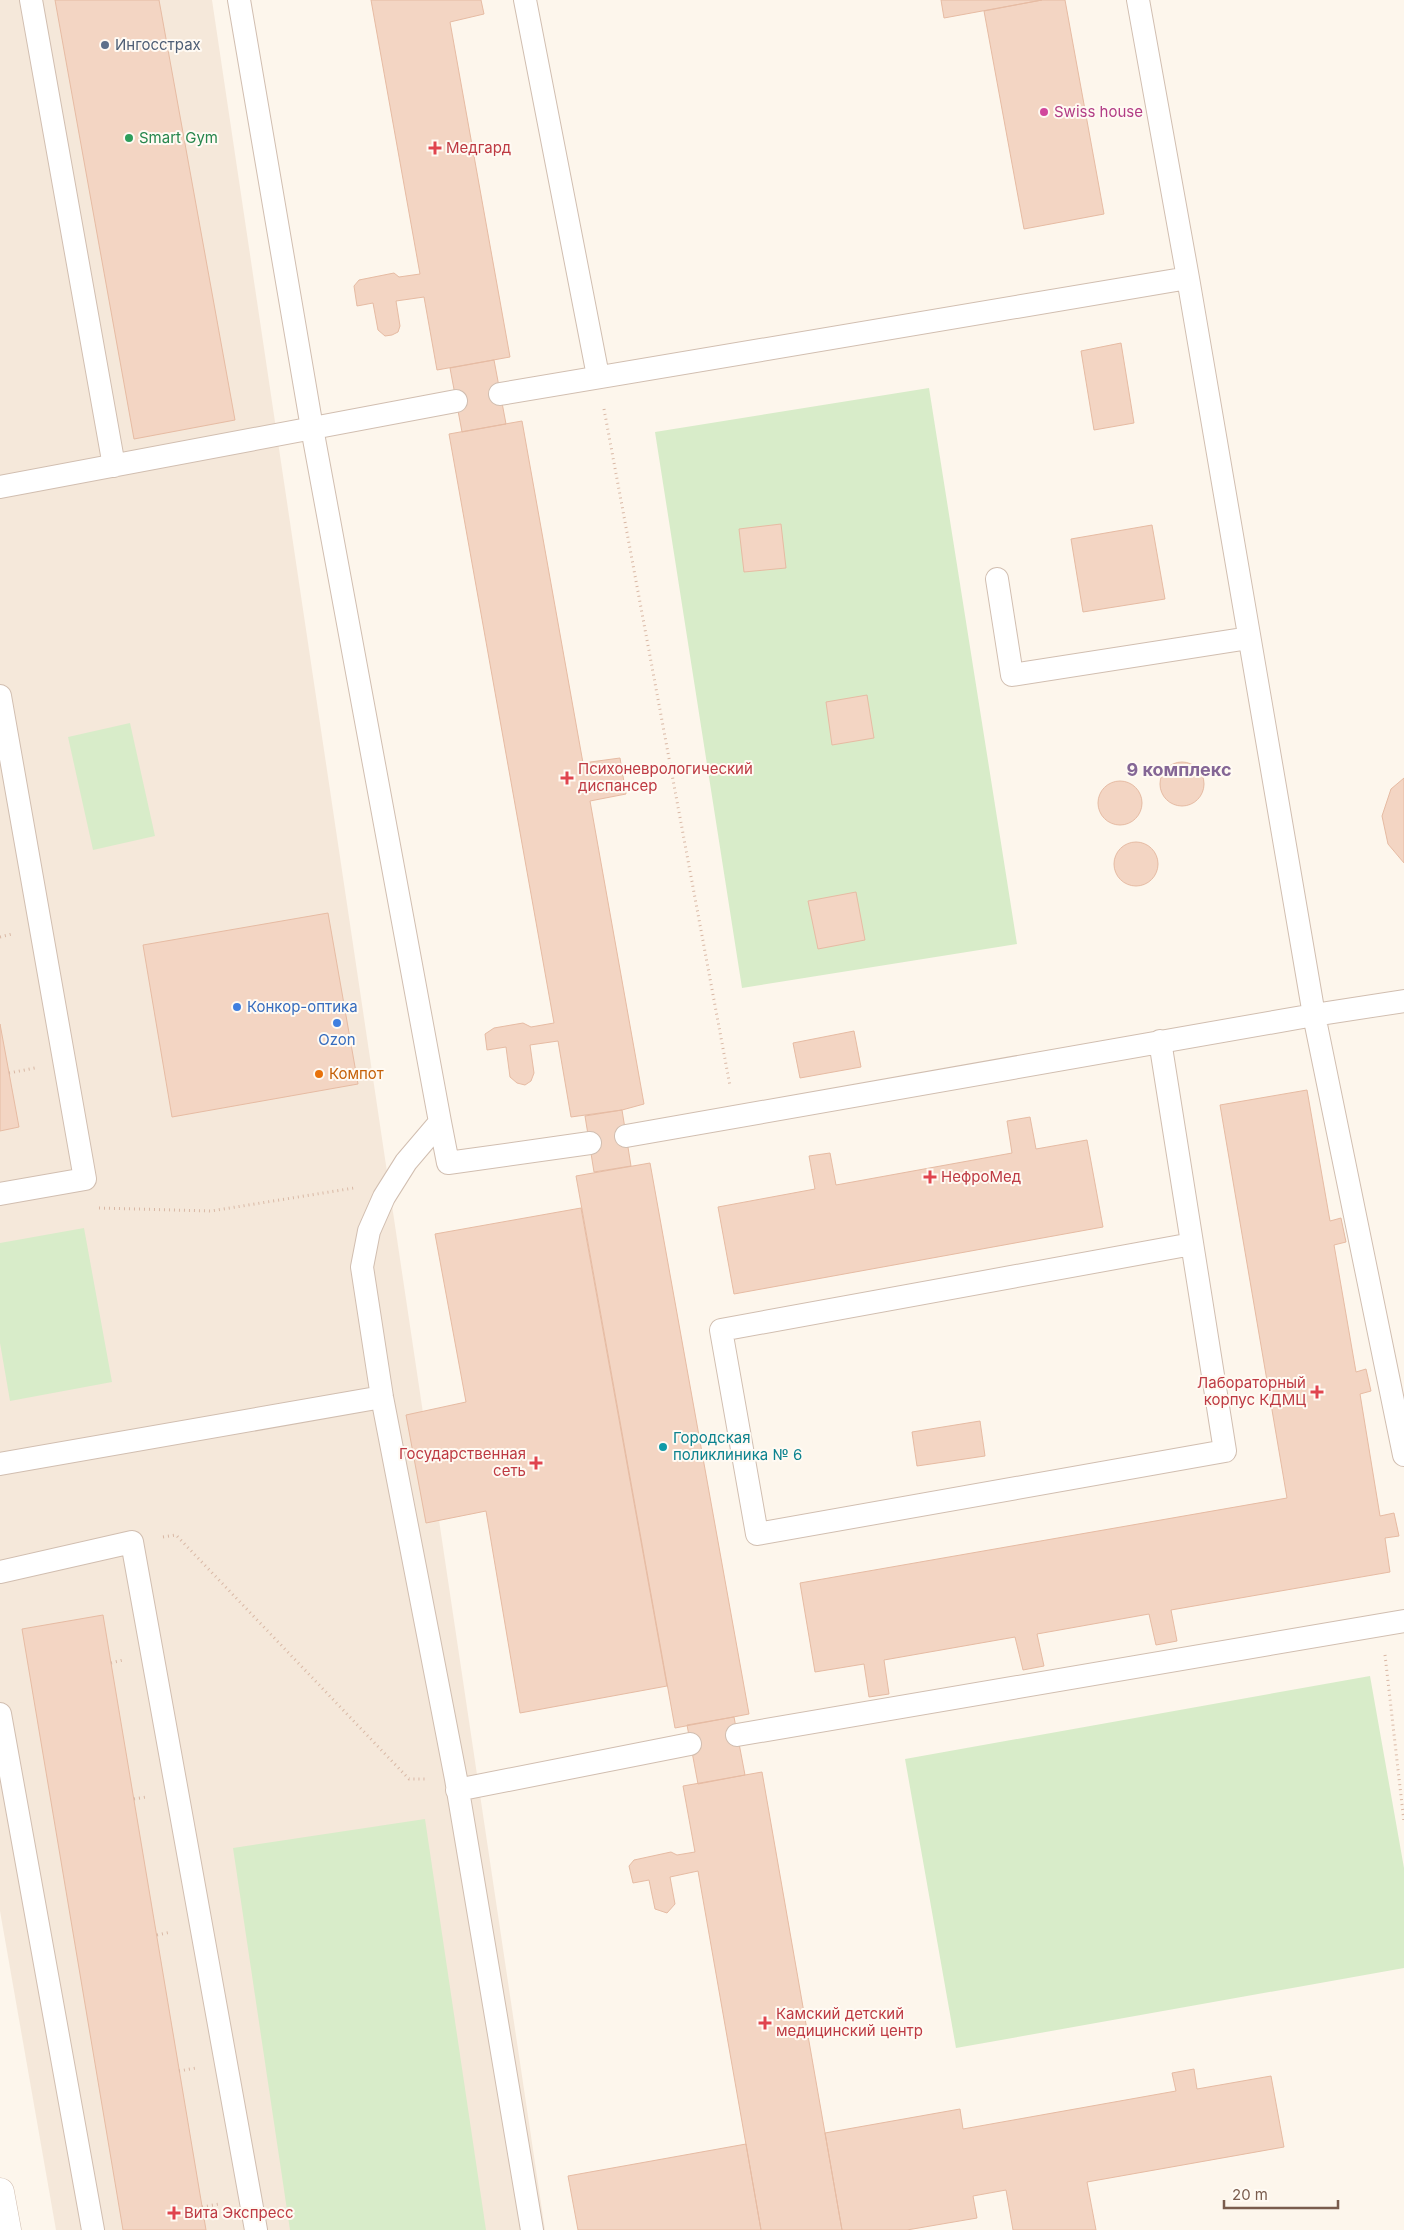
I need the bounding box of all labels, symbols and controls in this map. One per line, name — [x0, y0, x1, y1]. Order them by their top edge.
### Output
place label: Ингосстрах — [115, 35, 201, 54]
marker: Ингосстрах — [99, 39, 111, 51]
place label: Swiss house — [1054, 102, 1143, 121]
marker: Swiss house — [1038, 106, 1050, 118]
place label: Smart Gym — [139, 128, 218, 147]
marker: Smart Gym — [123, 132, 135, 144]
place label: Медгард — [446, 138, 511, 157]
marker: Медгард — [428, 141, 442, 155]
place label: Психоневрологический диспансер — [578, 759, 753, 795]
district label: 9 комплекс — [1126, 759, 1232, 780]
marker: Психоневрологический диспансер — [560, 771, 574, 785]
place label: Конкор-оптика — [247, 997, 358, 1016]
marker: Конкор-оптика — [231, 1001, 243, 1013]
marker: Ozon — [331, 1017, 343, 1029]
place label: Ozon — [318, 1030, 356, 1049]
place label: Компот — [329, 1064, 384, 1083]
marker: Компот — [313, 1068, 325, 1080]
place label: НефроМед — [941, 1167, 1021, 1186]
marker: НефроМед — [923, 1170, 937, 1184]
place label: Лабораторный корпус КДМЦ — [1197, 1373, 1306, 1409]
marker: Лабораторный корпус КДМЦ — [1310, 1385, 1324, 1399]
place label: Городская поликлиника № 6 — [673, 1428, 802, 1464]
marker: Городская поликлиника № 6 — [657, 1441, 669, 1453]
place label: Государственная сеть — [399, 1444, 526, 1480]
marker: Государственная сеть — [530, 1457, 542, 1469]
place label: Камский детский медицинский центр — [776, 2004, 923, 2040]
marker: Камский детский медицинский центр — [758, 2016, 772, 2030]
scale bar — [1224, 2178, 1338, 2210]
text: 20 m — [1232, 2185, 1268, 2204]
place label: Вита Экспресс — [184, 2203, 294, 2222]
marker: Вита Экспресс — [168, 2207, 180, 2219]

